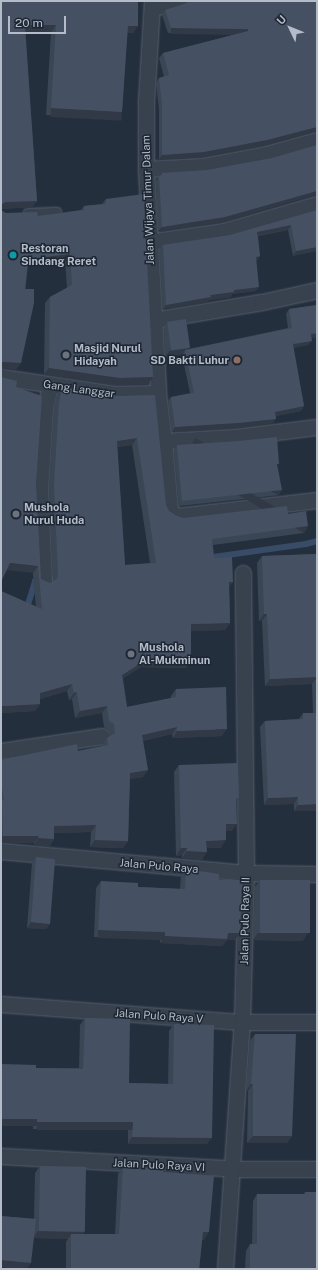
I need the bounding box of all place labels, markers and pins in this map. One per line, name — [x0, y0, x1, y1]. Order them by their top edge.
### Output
place label: Restoran Sindang Reret — [21, 242, 96, 268]
marker: Restoran Sindang Reret — [8, 250, 18, 260]
place label: Masjid Nurul Hidayah — [74, 342, 141, 368]
marker: Masjid Nurul Hidayah — [61, 350, 71, 360]
place label: SD Bakti Luhur — [150, 353, 229, 367]
marker: SD Bakti Luhur — [232, 355, 242, 365]
place label: Mushola Nurul Huda — [24, 501, 84, 527]
marker: Mushola Nurul Huda — [11, 509, 21, 519]
place label: Mushola Al-Mukminun — [139, 641, 210, 667]
marker: Mushola Al-Mukminun — [126, 649, 136, 659]

